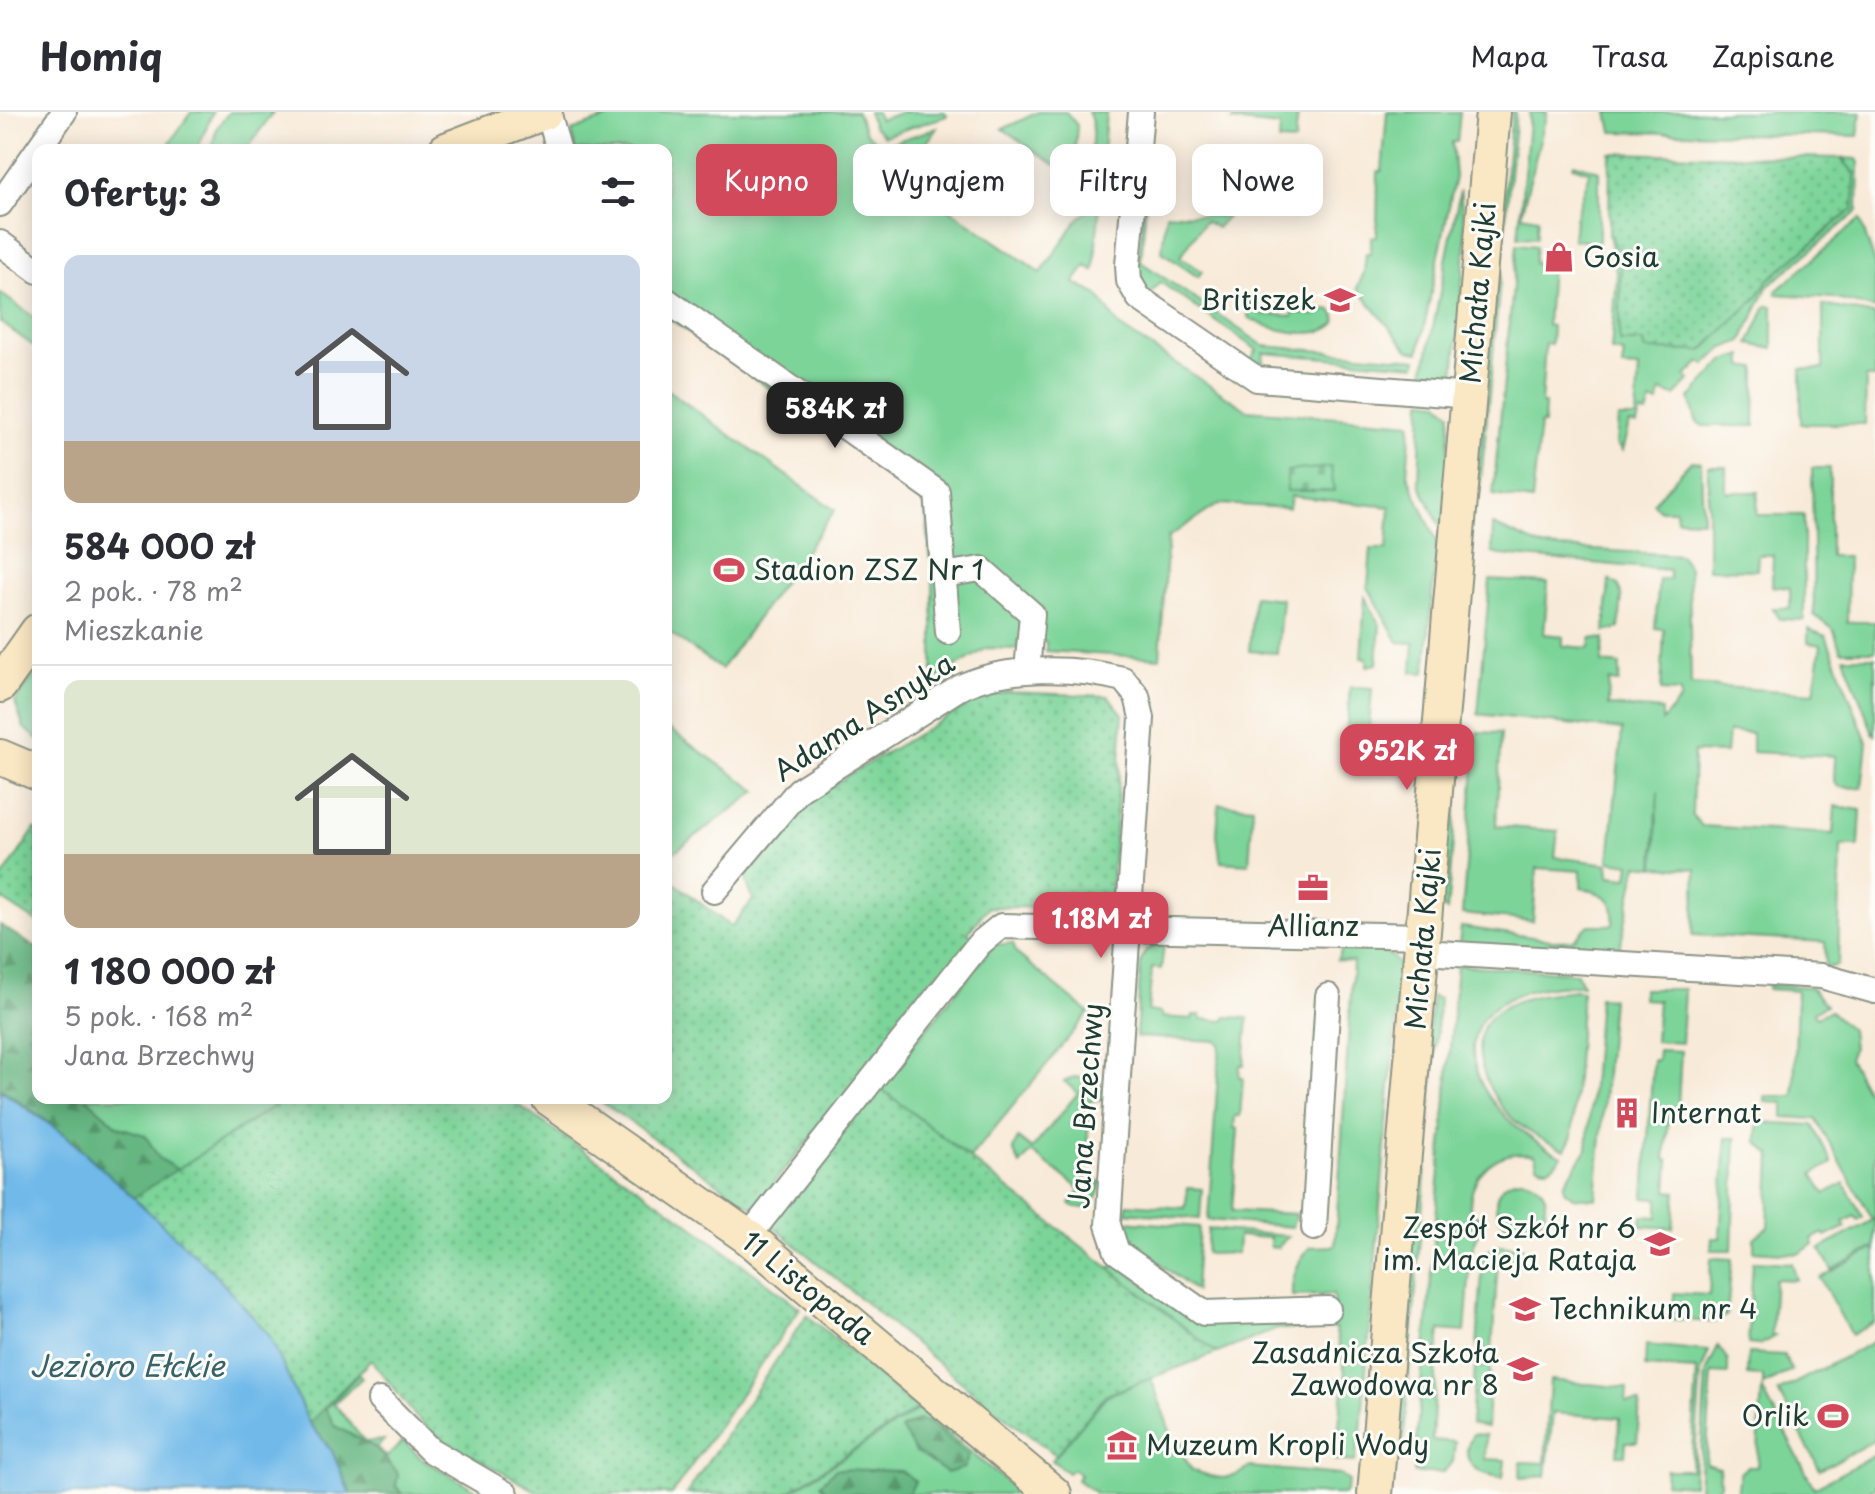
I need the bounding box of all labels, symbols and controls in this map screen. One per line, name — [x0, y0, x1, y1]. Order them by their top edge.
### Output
text: Homiq — [40, 27, 162, 84]
text: Mapa — [1471, 34, 1548, 77]
text: Trasa — [1592, 34, 1668, 77]
text: Zapisane — [1712, 34, 1835, 77]
chip: Kupno — [696, 144, 837, 216]
chip: Wynajem — [853, 144, 1034, 216]
chip: Filtry — [1050, 144, 1176, 216]
chip: Nowe — [1192, 144, 1323, 216]
text: Oferty: 3 — [64, 166, 221, 218]
icon: filters — [596, 170, 640, 214]
street label: Michała Kajki — [1447, 200, 1506, 385]
place label: Gosia — [1583, 234, 1660, 277]
shop icon: Gosia — [1542, 240, 1576, 274]
place label: Britiszek — [1200, 277, 1316, 320]
school or university icon: Britiszek — [1323, 283, 1357, 317]
icon: home — [280, 307, 424, 451]
pin: 584K zł — [761, 382, 909, 450]
text: 584K zł — [785, 388, 885, 427]
text: 584 000 zł — [64, 519, 254, 571]
place label: Stadion ZSZ Nr 1 — [753, 547, 984, 590]
sports icon: Stadion ZSZ Nr 1 — [712, 553, 746, 587]
text: 2 pok. · 78 m² — [64, 571, 243, 610]
text: Mieszkanie — [64, 610, 204, 649]
street label: Adama Asnyka — [764, 641, 963, 791]
pin: 952K zł — [1333, 724, 1481, 792]
text: 952K zł — [1358, 730, 1456, 769]
icon: home — [280, 732, 424, 876]
street label: Michała Kajki — [1392, 846, 1451, 1031]
office icon: Allianz — [1296, 871, 1330, 905]
pin: 1.18M zł — [1018, 892, 1184, 960]
text: 1.18M zł — [1051, 898, 1151, 937]
place label: Allianz — [1267, 903, 1359, 946]
text: 1 180 000 zł — [64, 944, 274, 996]
text: 5 pok. · 168 m² — [64, 996, 254, 1035]
street label: Jana Brzechwy — [1056, 1002, 1113, 1210]
text: Jana Brzechwy — [64, 1035, 255, 1074]
place label: Internat — [1651, 1090, 1761, 1133]
building icon: Internat — [1610, 1096, 1644, 1130]
place label: Zespół Szkół nr 6 im. Macieja Rataja — [1382, 1205, 1636, 1280]
street label: 11 Listopada — [733, 1219, 885, 1355]
school or university icon: Zespół Szkół nr 6 im. Macieja Rataja — [1643, 1227, 1677, 1261]
place label: Technikum nr 4 — [1549, 1286, 1757, 1329]
school or university icon: Technikum nr 4 — [1508, 1292, 1542, 1326]
place label: Zasadnicza Szkoła Zawodowa nr 8 — [1251, 1330, 1500, 1405]
water label: Jezioro Ełckie — [30, 1342, 227, 1387]
school or university icon: Zasadnicza Szkoła Zawodowa nr 8 — [1506, 1352, 1540, 1386]
place label: Orlik — [1741, 1393, 1809, 1436]
sports icon: Orlik — [1816, 1399, 1850, 1433]
place label: Muzeum Kropli Wody — [1146, 1422, 1429, 1465]
museum icon: Muzeum Kropli Wody — [1105, 1428, 1139, 1462]

